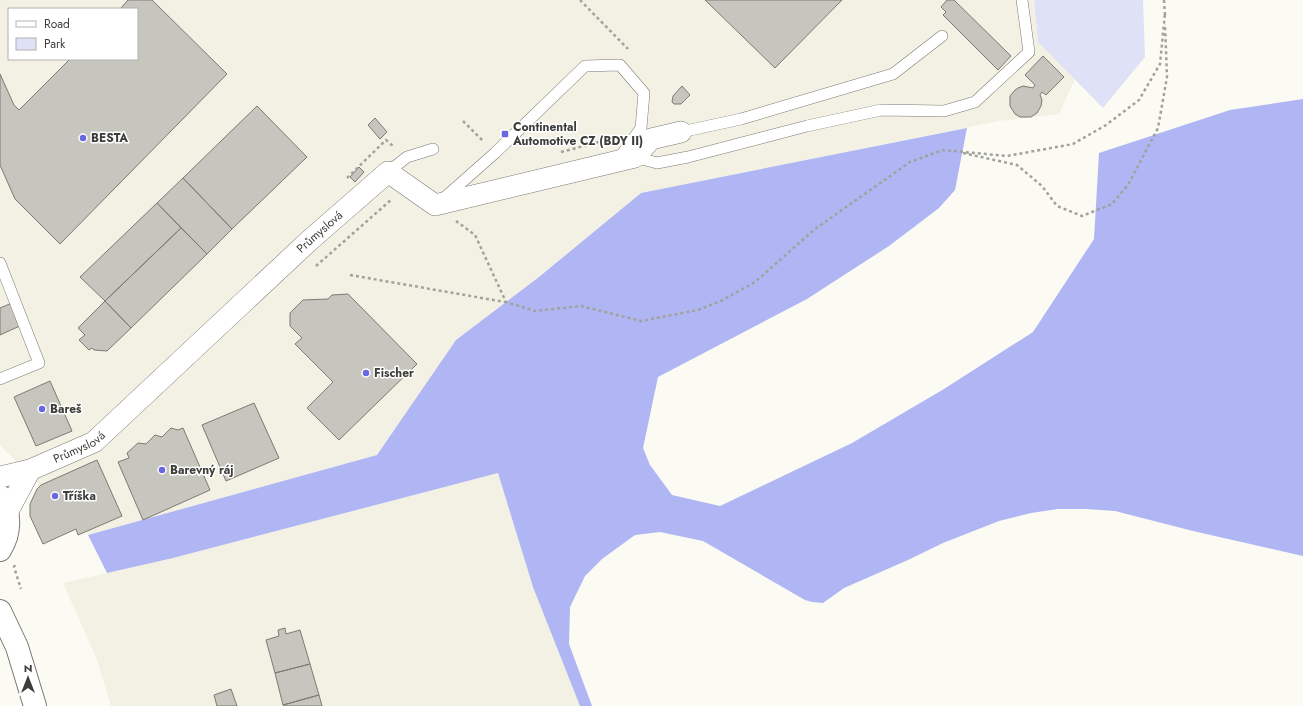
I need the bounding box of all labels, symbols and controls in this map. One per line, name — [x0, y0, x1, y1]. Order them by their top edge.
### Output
legend — [8, 8, 138, 60]
text: Road — [44, 15, 70, 33]
text: Park — [44, 35, 66, 53]
place label: Continental Automotive CZ (BDY II) — [512, 118, 643, 150]
place label: BESTA — [91, 129, 128, 147]
marker: Continental Automotive CZ (BDY II) — [500, 129, 510, 139]
marker: BESTA — [78, 133, 88, 143]
street label: Průmyslová — [292, 206, 347, 257]
place label: Fischer — [374, 364, 414, 382]
marker: Fischer — [361, 368, 371, 378]
place label: Bareš — [50, 400, 82, 418]
marker: Bareš — [37, 404, 47, 414]
street label: Průmyslová — [50, 427, 109, 468]
place label: Barevný ráj — [170, 461, 234, 479]
marker: Barevný ráj — [157, 465, 167, 475]
place label: Tříška — [63, 487, 96, 505]
marker: Tříška — [50, 491, 60, 501]
north arrow — [8, 658, 48, 698]
text: N — [24, 660, 32, 676]

